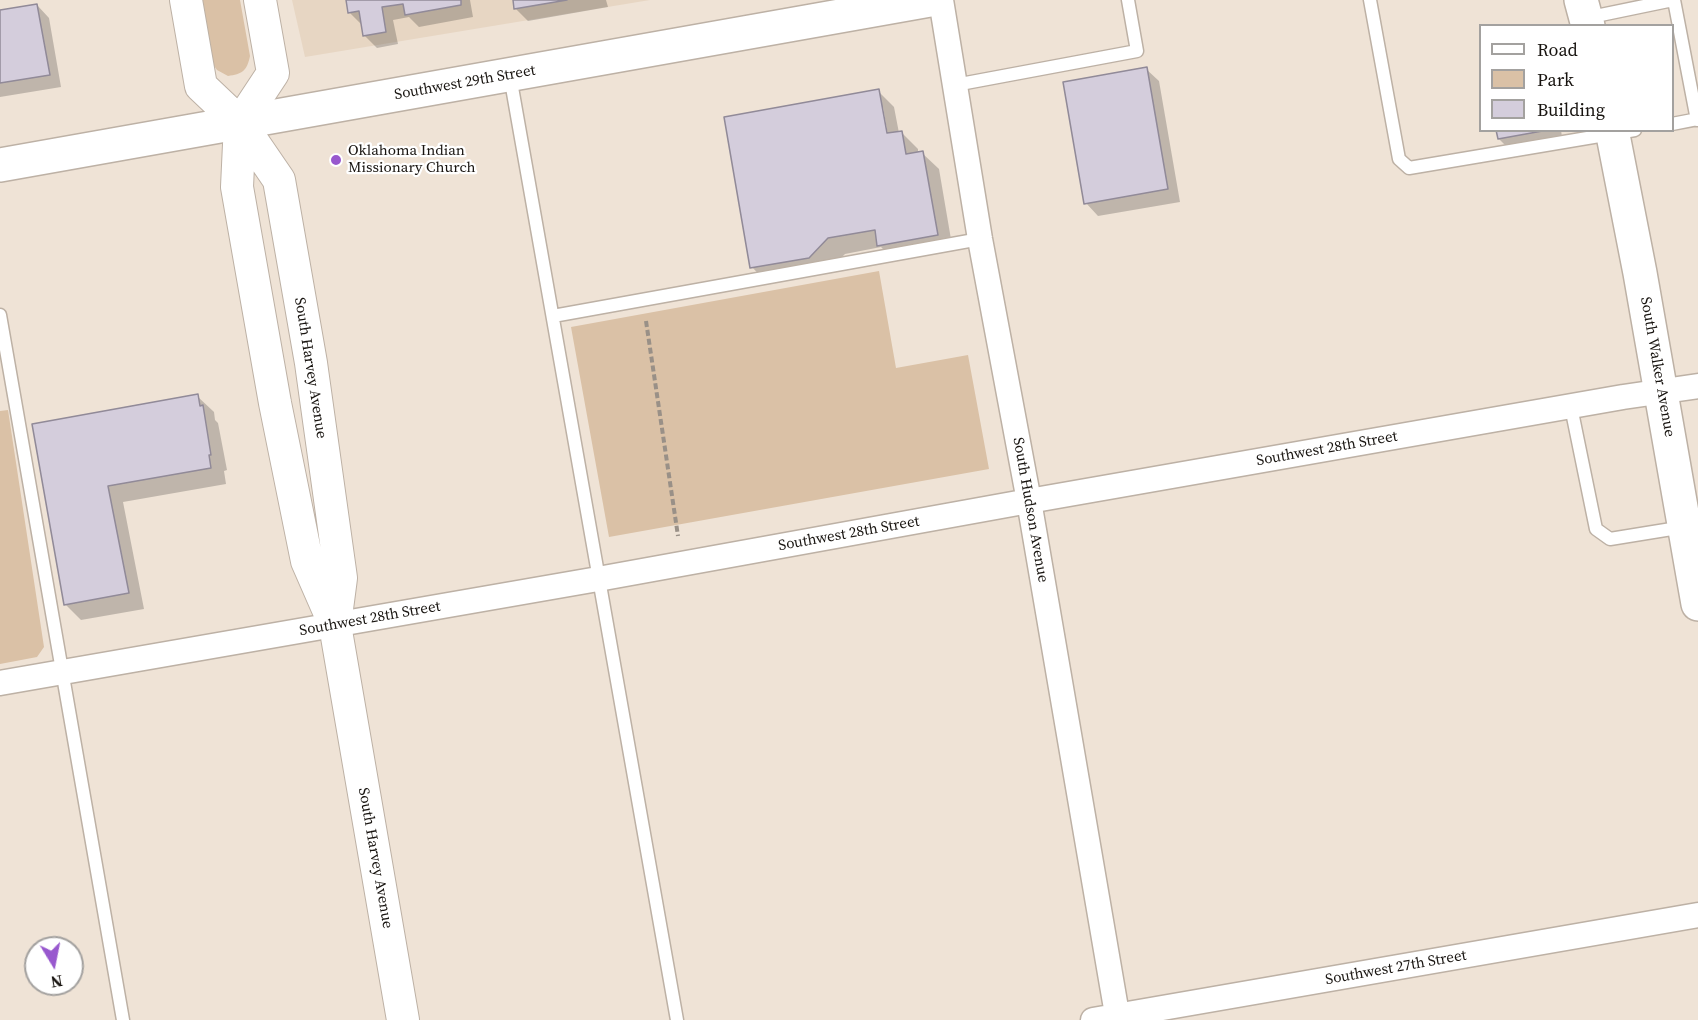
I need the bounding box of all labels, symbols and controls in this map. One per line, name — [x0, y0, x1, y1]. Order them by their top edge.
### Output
legend — [1479, 24, 1674, 132]
text: Road — [1537, 37, 1578, 62]
street label: Southwest 29th Street — [393, 62, 537, 104]
text: Park — [1537, 67, 1574, 92]
text: Building — [1537, 97, 1605, 122]
place label: Oklahoma Indian Missionary Church — [348, 142, 476, 177]
marker: Oklahoma Indian Missionary Church — [329, 153, 343, 167]
street label: South Harvey Avenue — [290, 296, 330, 440]
street label: South Walker Avenue — [1636, 296, 1678, 438]
street label: Southwest 28th Street — [1255, 428, 1399, 470]
street label: South Hudson Avenue — [1008, 436, 1052, 584]
street label: Southwest 28th Street — [777, 513, 921, 555]
street label: Southwest 28th Street — [298, 598, 442, 640]
street label: South Harvey Avenue — [354, 786, 396, 930]
north arrow — [24, 936, 84, 996]
street label: Southwest 27th Street — [1324, 947, 1468, 989]
text: N — [49, 970, 64, 994]

